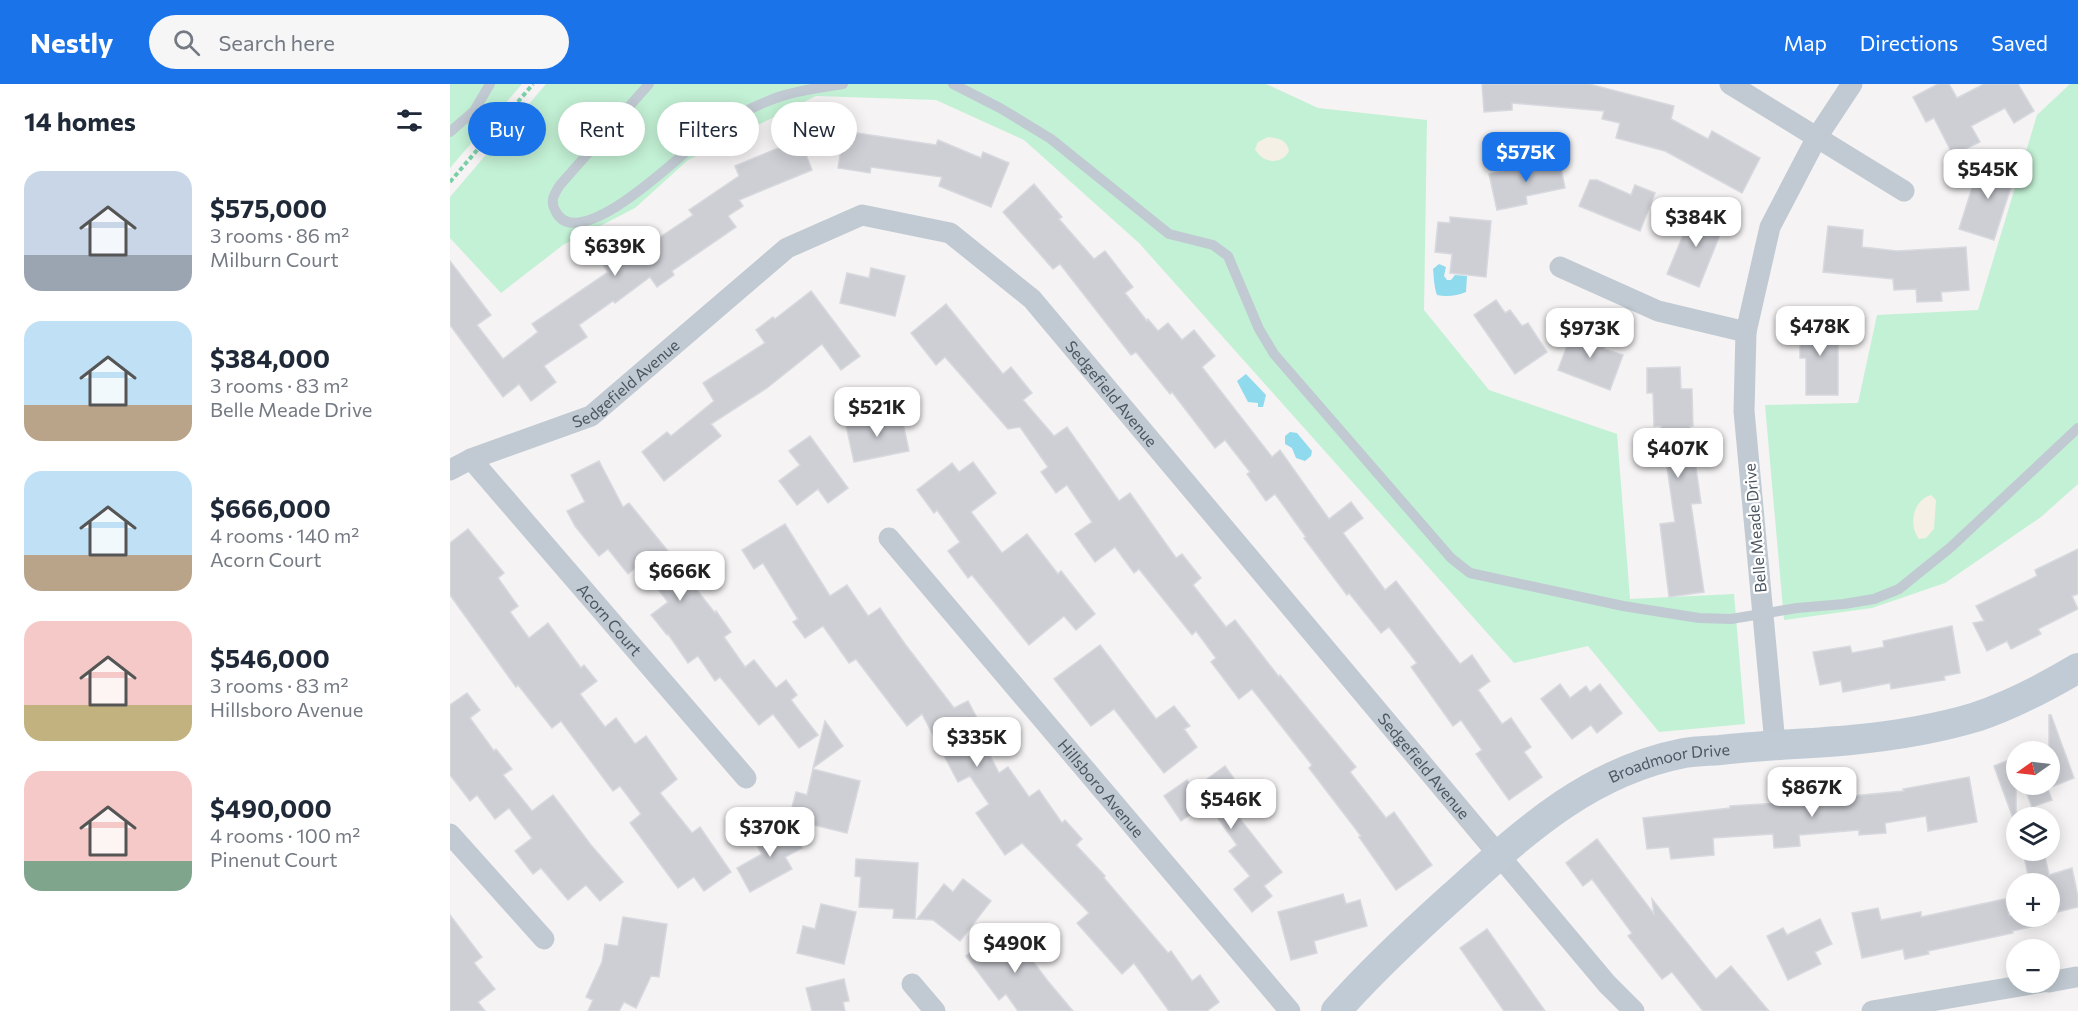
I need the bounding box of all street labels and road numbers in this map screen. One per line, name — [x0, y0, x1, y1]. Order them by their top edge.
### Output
street label: Sedgefield Avenue — [569, 335, 683, 431]
street label: Sedgefield Avenue — [1062, 336, 1162, 450]
street label: Belle Meade Drive — [1739, 463, 1770, 594]
street label: Acorn Court — [573, 579, 646, 660]
street label: Sedgefield Avenue — [1374, 709, 1474, 823]
street label: Hillsboro Avenue — [1055, 735, 1148, 841]
street label: Broadmoor Drive — [1605, 739, 1731, 786]

